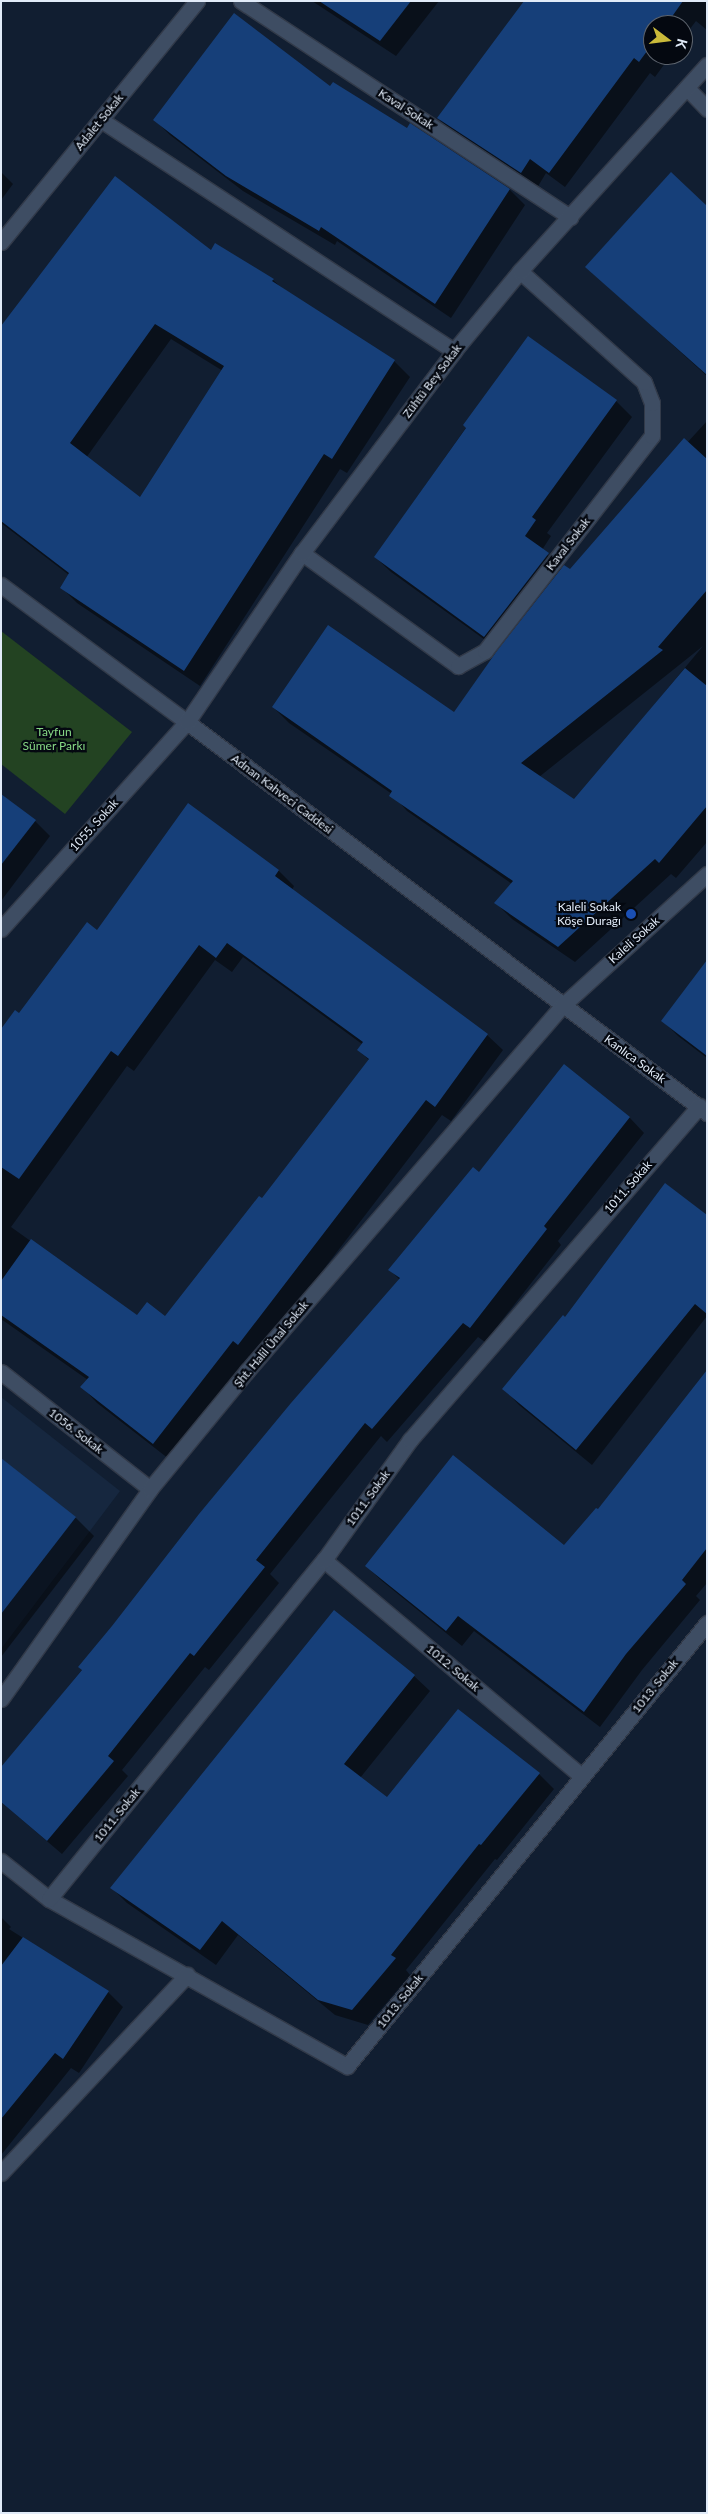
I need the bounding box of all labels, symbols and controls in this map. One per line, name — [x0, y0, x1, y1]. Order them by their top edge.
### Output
north arrow — [643, 15, 693, 65]
text: K — [673, 37, 691, 51]
street label: Kaval Sokak — [376, 86, 436, 132]
street label: Adalet Sokak — [72, 91, 126, 153]
street label: Zühtü Bey Sokak — [400, 341, 464, 421]
street label: Kaval Sokak — [543, 515, 593, 573]
park label: Tayfun Sümer Parkı — [22, 725, 86, 753]
street label: Adnan Kahveci Caddesi — [228, 751, 336, 837]
street label: 1055. Sokak — [67, 796, 121, 854]
place label: Kaleli Sokak Köşe Durağı — [557, 900, 621, 928]
marker: Kaleli Sokak Köşe Durağı — [625, 908, 637, 920]
street label: Kaleli Sokak — [606, 913, 662, 967]
street label: Kanlıca Sokak — [601, 1032, 669, 1086]
street label: 1011. Sokak — [601, 1158, 655, 1216]
street label: Şht. Halil Ünal Sokak — [231, 1298, 311, 1390]
street label: 1056. Sokak — [46, 1405, 106, 1457]
street label: 1011. Sokak — [343, 1467, 393, 1529]
street label: 1012. Sokak — [423, 1642, 483, 1694]
street label: 1013. Sokak — [629, 1656, 681, 1716]
street label: 1011. Sokak — [91, 1785, 143, 1845]
street label: 1013. Sokak — [374, 1971, 426, 2031]

